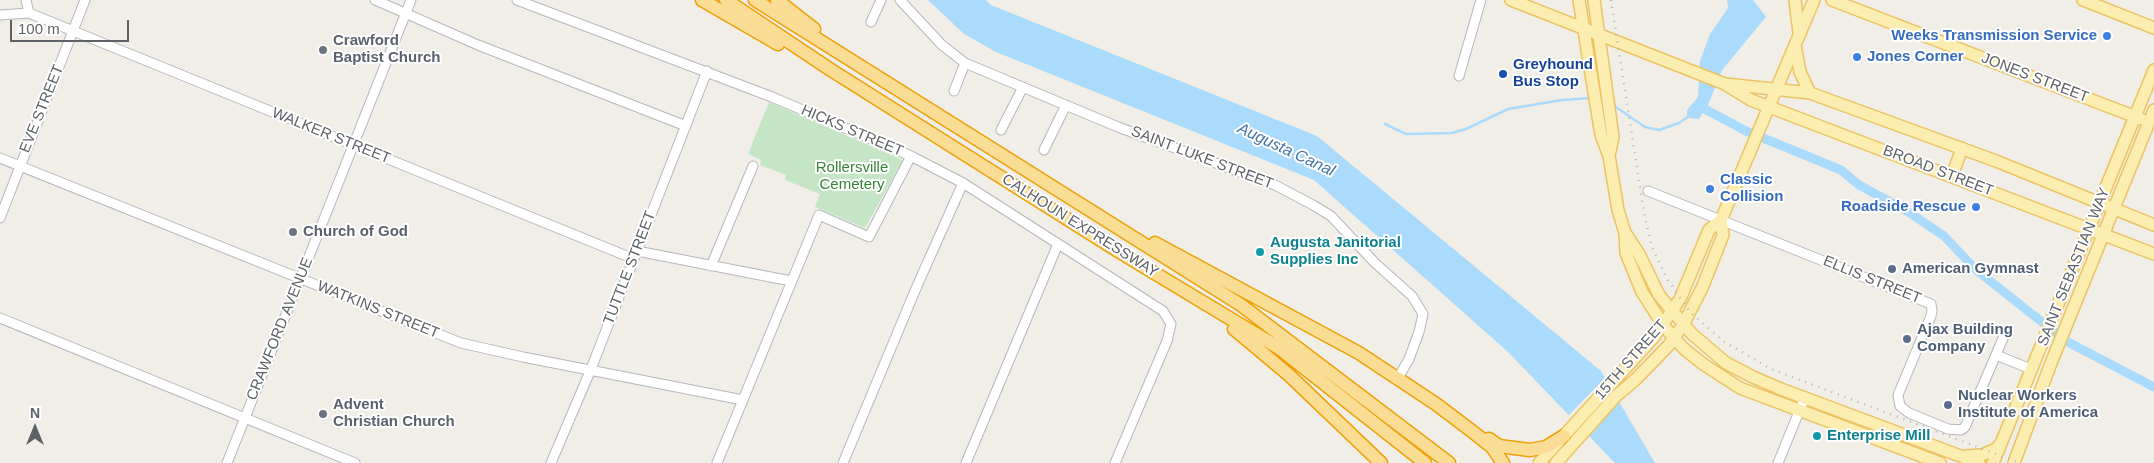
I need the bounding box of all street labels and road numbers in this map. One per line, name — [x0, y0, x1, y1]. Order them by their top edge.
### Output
street label: JONES STREET — [1979, 49, 2091, 107]
street label: EVE STREET — [16, 62, 68, 156]
street label: HICKS STREET — [798, 101, 906, 161]
street label: WALKER STREET — [269, 104, 393, 168]
street label: SAINT LUKE STREET — [1128, 123, 1276, 193]
street label: BROAD STREET — [1880, 142, 1996, 200]
street label: CALHOUN EXPRESSWAY — [999, 170, 1161, 282]
street label: SAINT SEBASTIAN WAY — [2034, 185, 2114, 349]
street label: TUTTLE STREET — [600, 209, 660, 327]
street label: ELLIS STREET — [1820, 252, 1924, 308]
street label: CRAWFORD AVENUE — [243, 255, 317, 403]
street label: WATKINS STREET — [314, 277, 442, 343]
street label: 15TH STREET — [1591, 316, 1671, 404]

